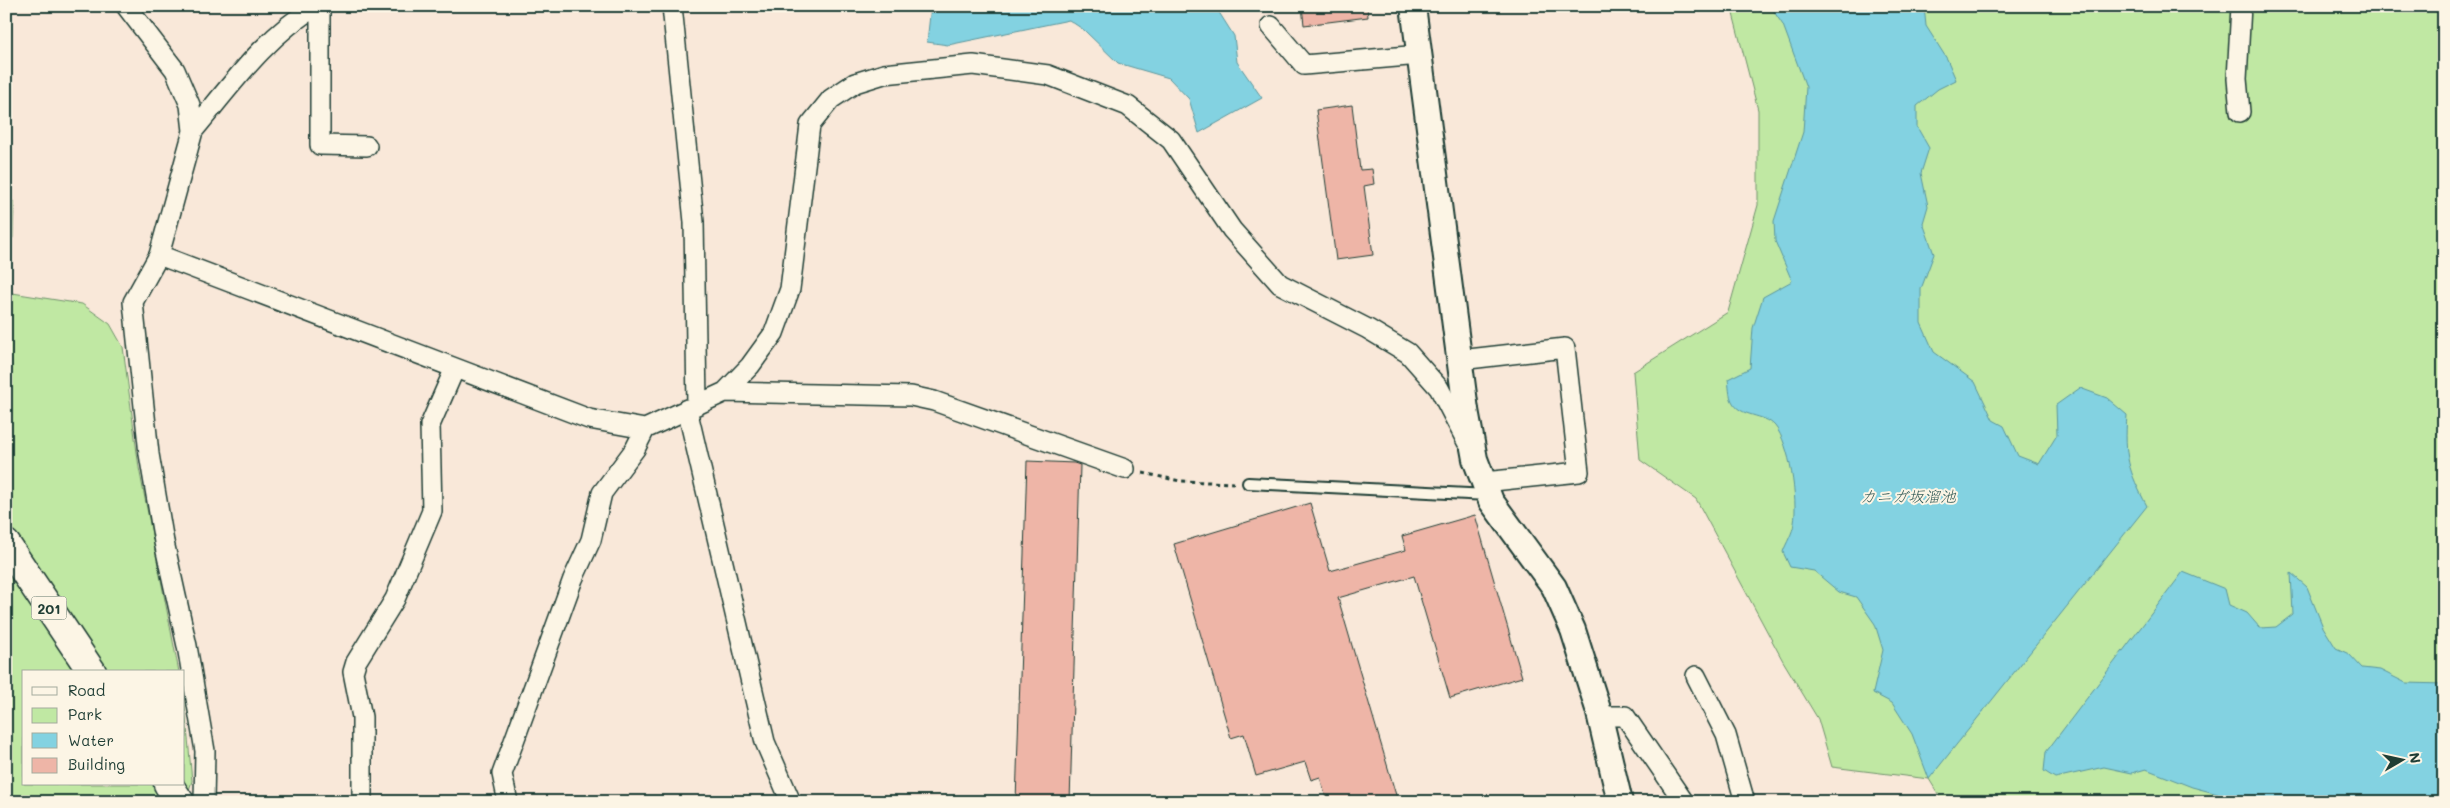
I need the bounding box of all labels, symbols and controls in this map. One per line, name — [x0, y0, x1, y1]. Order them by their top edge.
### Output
water label: カニガ坂溜池 — [1860, 485, 1957, 506]
road number: 201 — [32, 596, 66, 620]
legend — [22, 670, 185, 786]
text: Road — [68, 680, 105, 700]
text: Park — [68, 704, 102, 724]
text: Water — [68, 730, 114, 750]
north arrow — [2378, 736, 2428, 786]
text: N — [2405, 751, 2426, 765]
text: Building — [68, 754, 125, 774]

